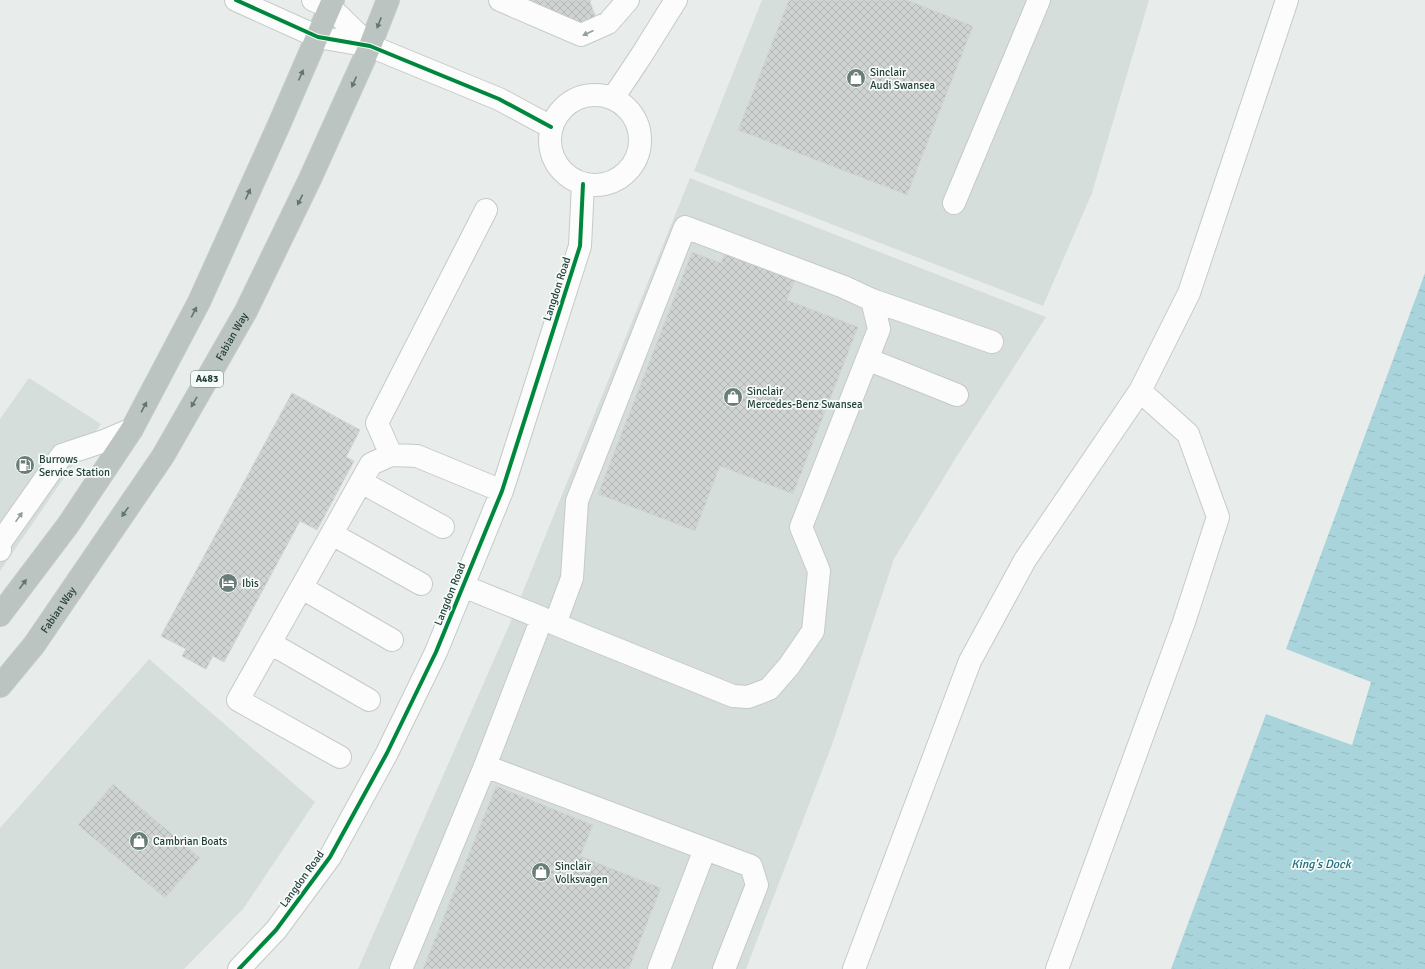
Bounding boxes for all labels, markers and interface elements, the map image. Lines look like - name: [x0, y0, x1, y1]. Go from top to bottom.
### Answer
- one-way arrow: [376, 18, 382, 30]
- one-way arrow: [581, 30, 593, 36]
- place label: Sinclair Audi Swansea: [870, 66, 935, 92]
- shop icon: Sinclair Audi Swansea: [845, 67, 867, 89]
- one-way arrow: [298, 70, 304, 81]
- one-way arrow: [351, 76, 357, 87]
- one-way arrow: [245, 189, 251, 200]
- one-way arrow: [297, 194, 303, 205]
- street label: Langdon Road: [541, 255, 574, 323]
- one-way arrow: [191, 307, 197, 318]
- street label: Fabian Way: [213, 309, 251, 363]
- road number: A483: [191, 371, 223, 387]
- place label: Sinclair Mercedes-Benz Swansea: [747, 385, 863, 411]
- shop icon: Sinclair Mercedes-Benz Swansea: [722, 386, 744, 408]
- one-way arrow: [191, 396, 198, 408]
- one-way arrow: [141, 401, 147, 413]
- place label: Burrows Service Station: [39, 453, 110, 479]
- fuel station icon: Burrows Service Station: [14, 454, 36, 476]
- one-way arrow: [121, 506, 129, 517]
- one-way arrow: [15, 511, 23, 522]
- street label: Langdon Road: [432, 561, 469, 627]
- hotel icon: Ibis: [217, 572, 239, 594]
- place label: Ibis: [242, 577, 259, 590]
- one-way arrow: [19, 578, 28, 589]
- street label: Fabian Way: [38, 583, 79, 635]
- shop icon: Cambrian Boats: [128, 830, 150, 852]
- place label: Cambrian Boats: [153, 835, 228, 848]
- street label: Langdon Road: [277, 848, 327, 910]
- water label: King's Dock: [1291, 857, 1352, 872]
- place label: Sinclair Volksvagen: [555, 860, 608, 886]
- shop icon: Sinclair Volksvagen: [530, 861, 552, 883]

